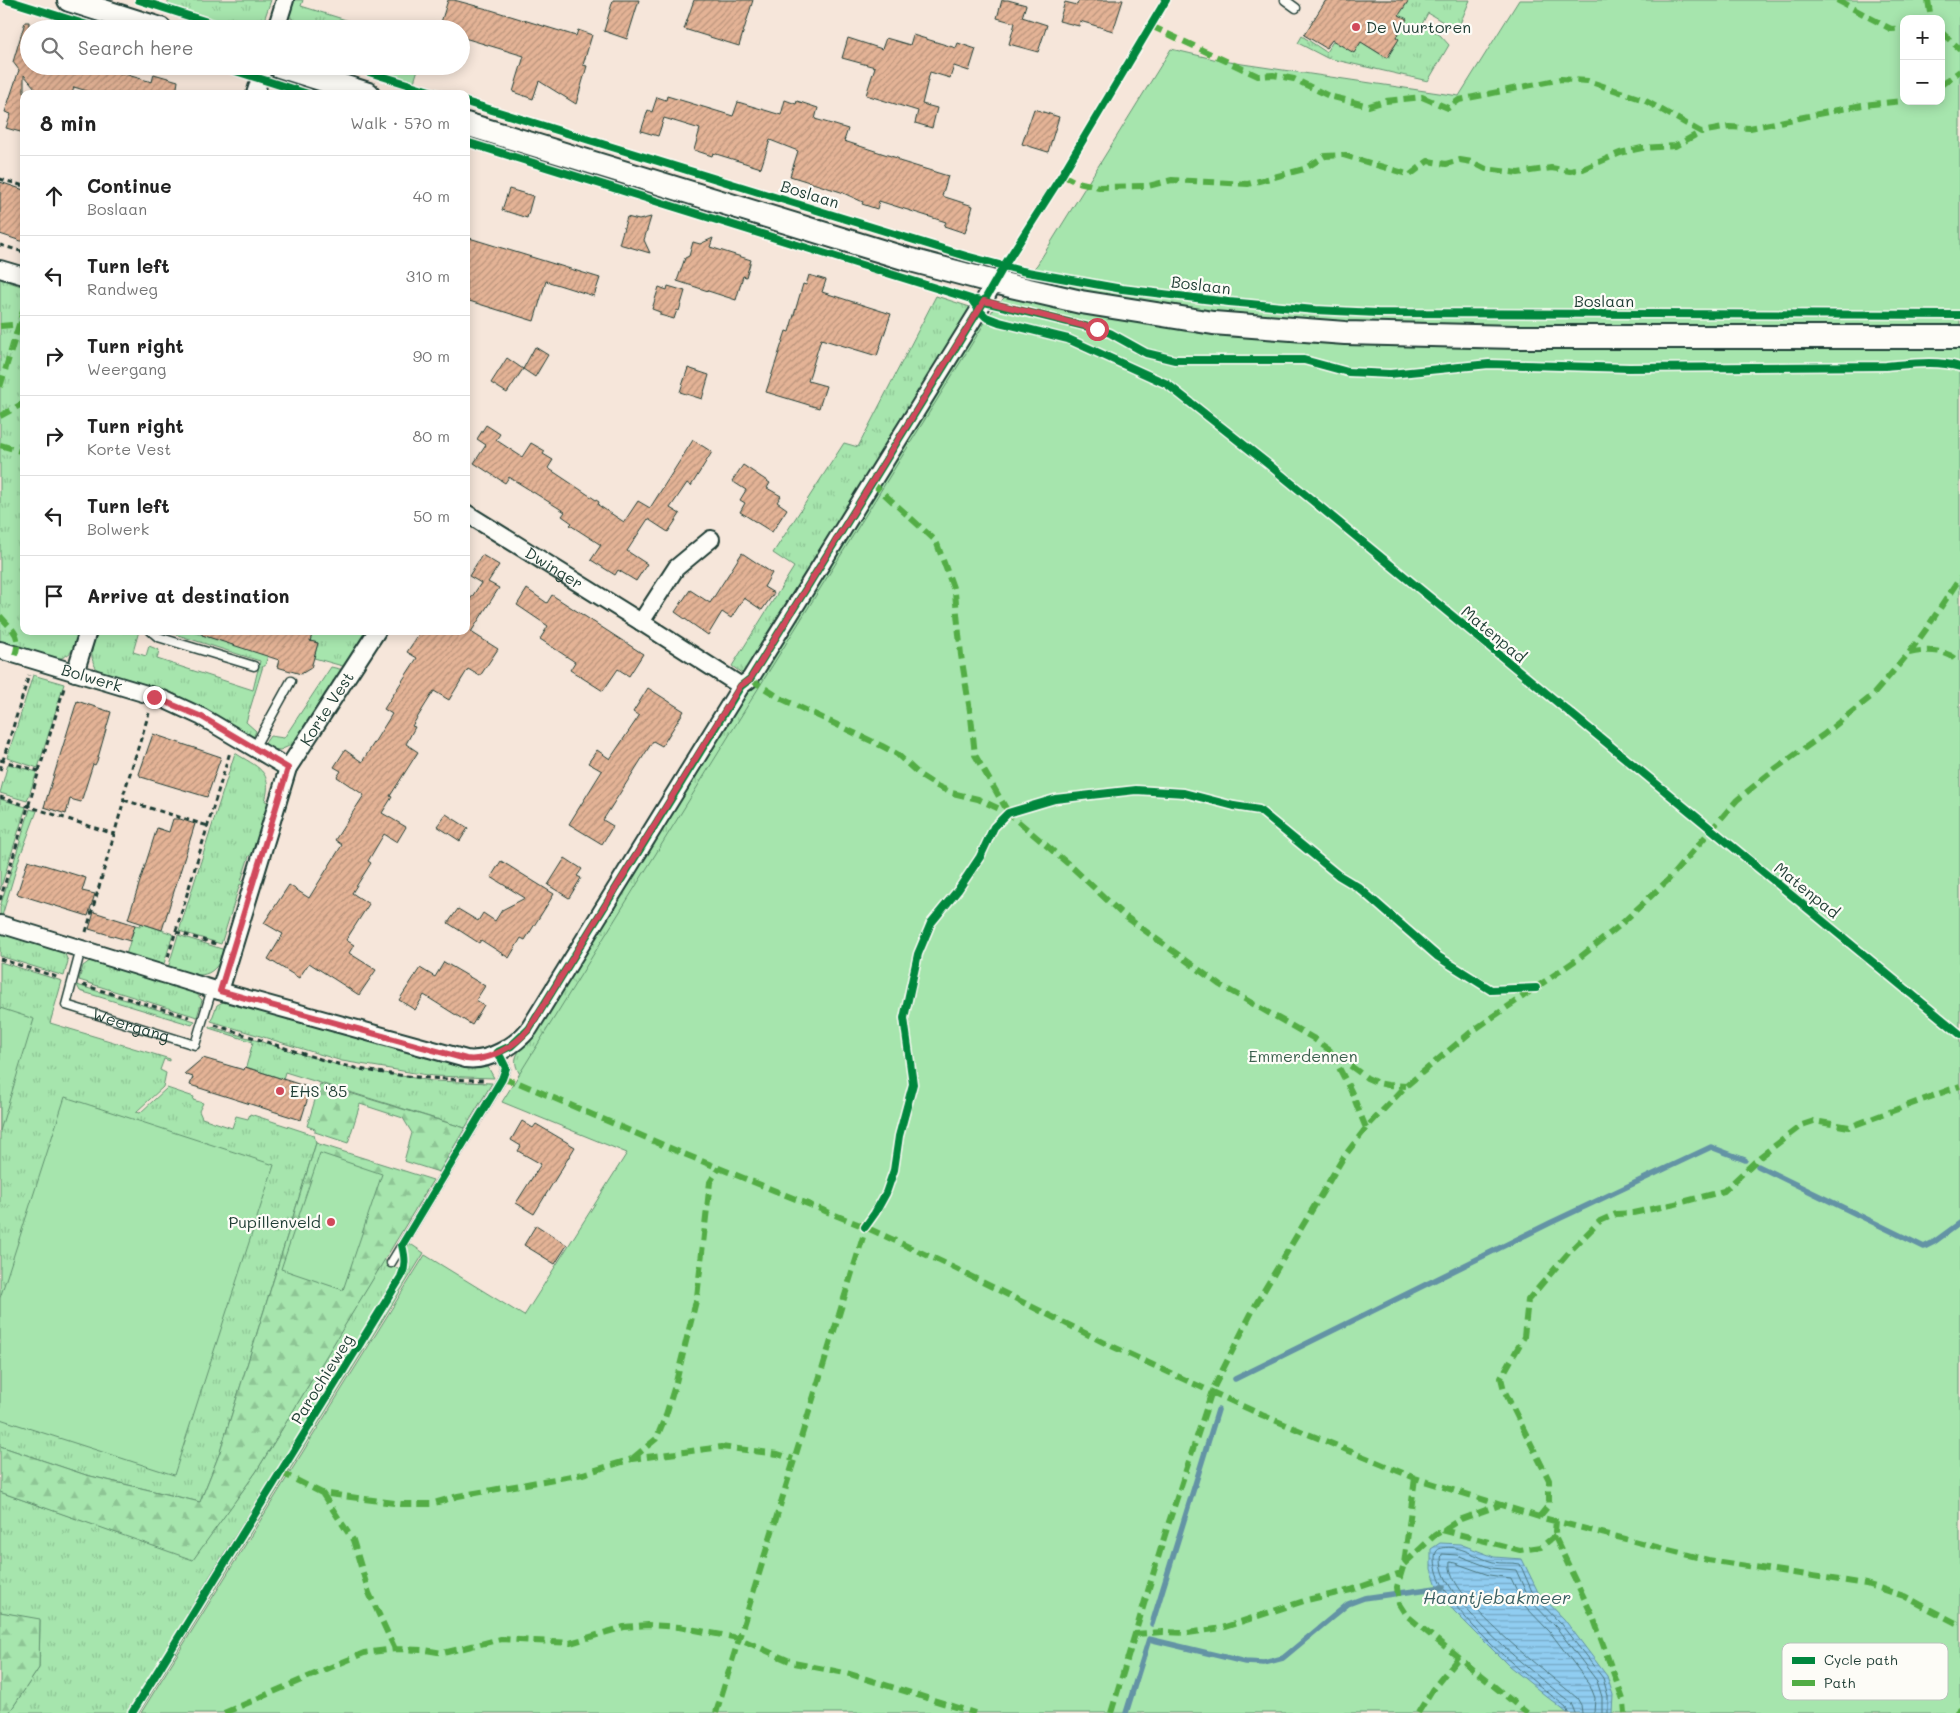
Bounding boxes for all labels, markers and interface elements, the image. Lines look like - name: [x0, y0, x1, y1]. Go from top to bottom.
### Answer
- map controls: [1900, 15, 1945, 105]
- button: +: [1900, 15, 1945, 60]
- place label: De Vuurtoren: [1366, 16, 1471, 37]
- search box: [20, 20, 470, 75]
- marker: De Vuurtoren: [1350, 21, 1362, 33]
- icon: search: [38, 34, 66, 62]
- text: Search here: [78, 35, 194, 60]
- button: −: [1900, 60, 1945, 105]
- text: 8 min: [40, 109, 96, 136]
- text: Walk · 570 m: [350, 112, 450, 133]
- text: Continue: [87, 173, 172, 198]
- street label: Boslaan: [778, 175, 842, 212]
- icon: ahead: [40, 182, 68, 210]
- text: 40 m: [413, 185, 450, 206]
- text: Boslaan: [87, 198, 147, 219]
- text: Turn left: [87, 253, 170, 278]
- icon: left: [40, 262, 68, 290]
- text: 310 m: [406, 265, 450, 286]
- street label: Boslaan: [1170, 270, 1232, 299]
- text: Randweg: [87, 278, 158, 299]
- street label: Boslaan: [1574, 290, 1634, 311]
- route start: [1086, 318, 1109, 341]
- text: Turn right: [87, 333, 184, 358]
- icon: right: [40, 342, 68, 370]
- text: 90 m: [413, 345, 450, 366]
- text: Weergang: [87, 358, 166, 379]
- text: Turn right: [87, 413, 184, 438]
- icon: right: [40, 422, 68, 450]
- text: 80 m: [413, 425, 450, 446]
- text: Korte Vest: [87, 438, 171, 459]
- text: Turn left: [87, 493, 170, 518]
- icon: left: [40, 502, 68, 530]
- text: 50 m: [413, 505, 450, 526]
- text: Bolwerk: [87, 518, 149, 539]
- street label: Dwinger: [522, 542, 587, 594]
- icon: arrive: [40, 582, 68, 610]
- text: Arrive at destination: [87, 583, 290, 608]
- street label: Matenpad: [1457, 600, 1531, 667]
- street label: Bolwerk: [59, 658, 125, 696]
- street label: Korte Vest: [294, 667, 358, 749]
- route end: [143, 686, 166, 709]
- street label: Matenpad: [1770, 857, 1844, 922]
- street label: Weergang: [90, 1003, 172, 1046]
- park label: Emmerdennen: [1248, 1045, 1358, 1066]
- place label: EHS '85: [290, 1080, 347, 1101]
- marker: EHS '85: [274, 1085, 286, 1097]
- place label: Pupillenveld: [228, 1211, 321, 1232]
- marker: Pupillenveld: [325, 1216, 337, 1228]
- street label: Parochieweg: [286, 1330, 358, 1428]
- water label: Haantjebakmeer: [1423, 1585, 1571, 1609]
- legend: [1782, 1643, 1948, 1700]
- text: Cycle path: [1824, 1650, 1898, 1669]
- text: Path: [1824, 1673, 1855, 1692]

